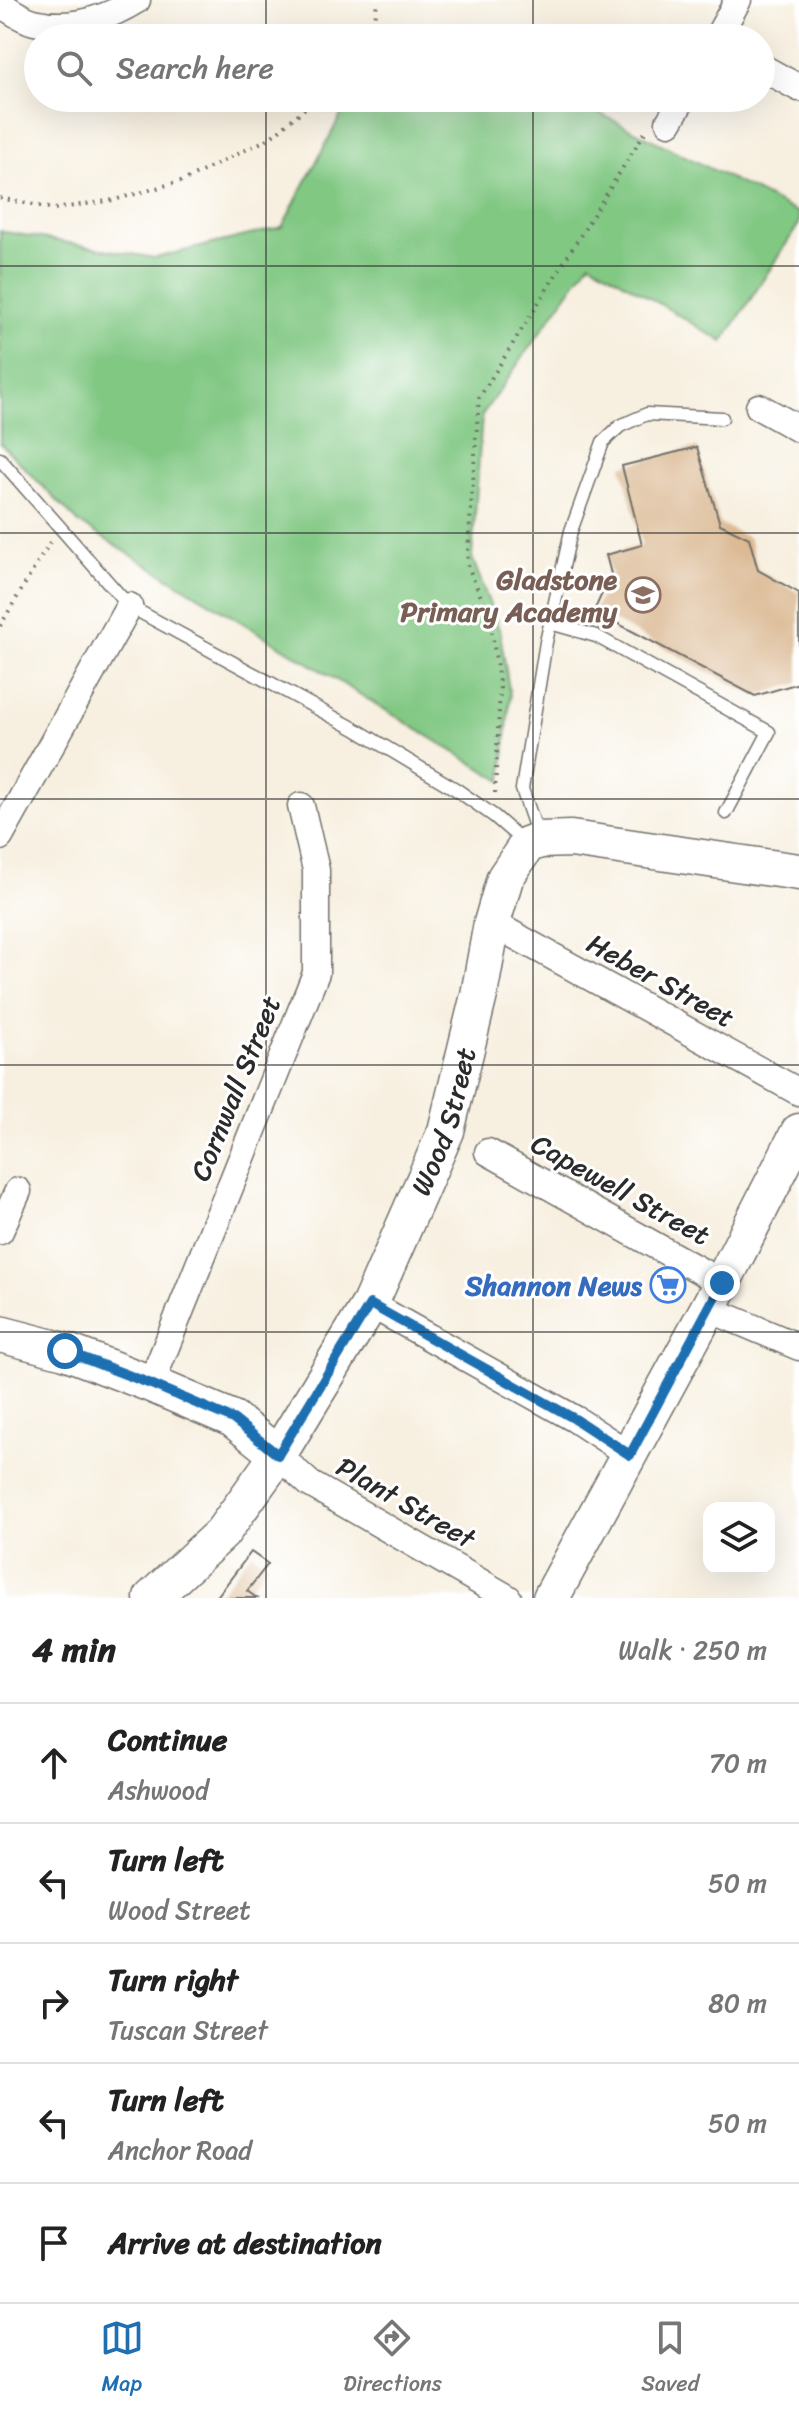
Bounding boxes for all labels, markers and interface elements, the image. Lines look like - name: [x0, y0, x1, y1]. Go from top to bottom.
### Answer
- search box: [24, 24, 775, 112]
- text: Search here: [116, 41, 274, 95]
- icon: search: [52, 46, 96, 90]
- place label: Gladstone Primary Academy: [400, 555, 618, 636]
- school or university icon: Gladstone Primary Academy: [624, 576, 662, 614]
- street label: Heber Street: [578, 919, 744, 1041]
- street label: Cornwall Street: [176, 988, 295, 1188]
- street label: Wood Street: [397, 1042, 490, 1203]
- street label: Capewell Street: [522, 1120, 720, 1259]
- place label: Shannon News: [464, 1261, 643, 1310]
- route end: [704, 1265, 740, 1301]
- supermarket icon: Shannon News: [649, 1266, 687, 1304]
- route start: [47, 1333, 83, 1369]
- street label: Plant Street: [327, 1443, 486, 1563]
- map controls: [703, 1502, 775, 1574]
- button: layers: [703, 1502, 775, 1574]
- text: 4 min: [32, 1620, 116, 1680]
- text: Walk · 250 m: [618, 1627, 767, 1673]
- text: Continue: [108, 1713, 227, 1767]
- text: 70 m: [709, 1740, 767, 1786]
- icon: ahead: [32, 1741, 76, 1785]
- text: Ashwood: [108, 1767, 209, 1813]
- text: Turn left: [108, 1833, 224, 1887]
- text: 50 m: [708, 1860, 767, 1906]
- icon: left: [32, 1861, 76, 1905]
- text: Wood Street: [108, 1887, 251, 1933]
- text: Turn right: [108, 1953, 238, 2007]
- text: 80 m: [708, 1980, 767, 2026]
- icon: right: [32, 1981, 76, 2025]
- text: Tuscan Street: [108, 2007, 268, 2053]
- text: Turn left: [108, 2073, 224, 2127]
- text: 50 m: [708, 2100, 767, 2146]
- icon: left: [32, 2101, 76, 2145]
- text: Anchor Road: [108, 2127, 252, 2173]
- text: Arrive at destination: [108, 2216, 382, 2270]
- icon: arrive: [32, 2221, 76, 2265]
- tab: Map: [100, 2316, 144, 2403]
- tab: Directions: [343, 2316, 442, 2403]
- tab: Saved: [641, 2316, 699, 2403]

